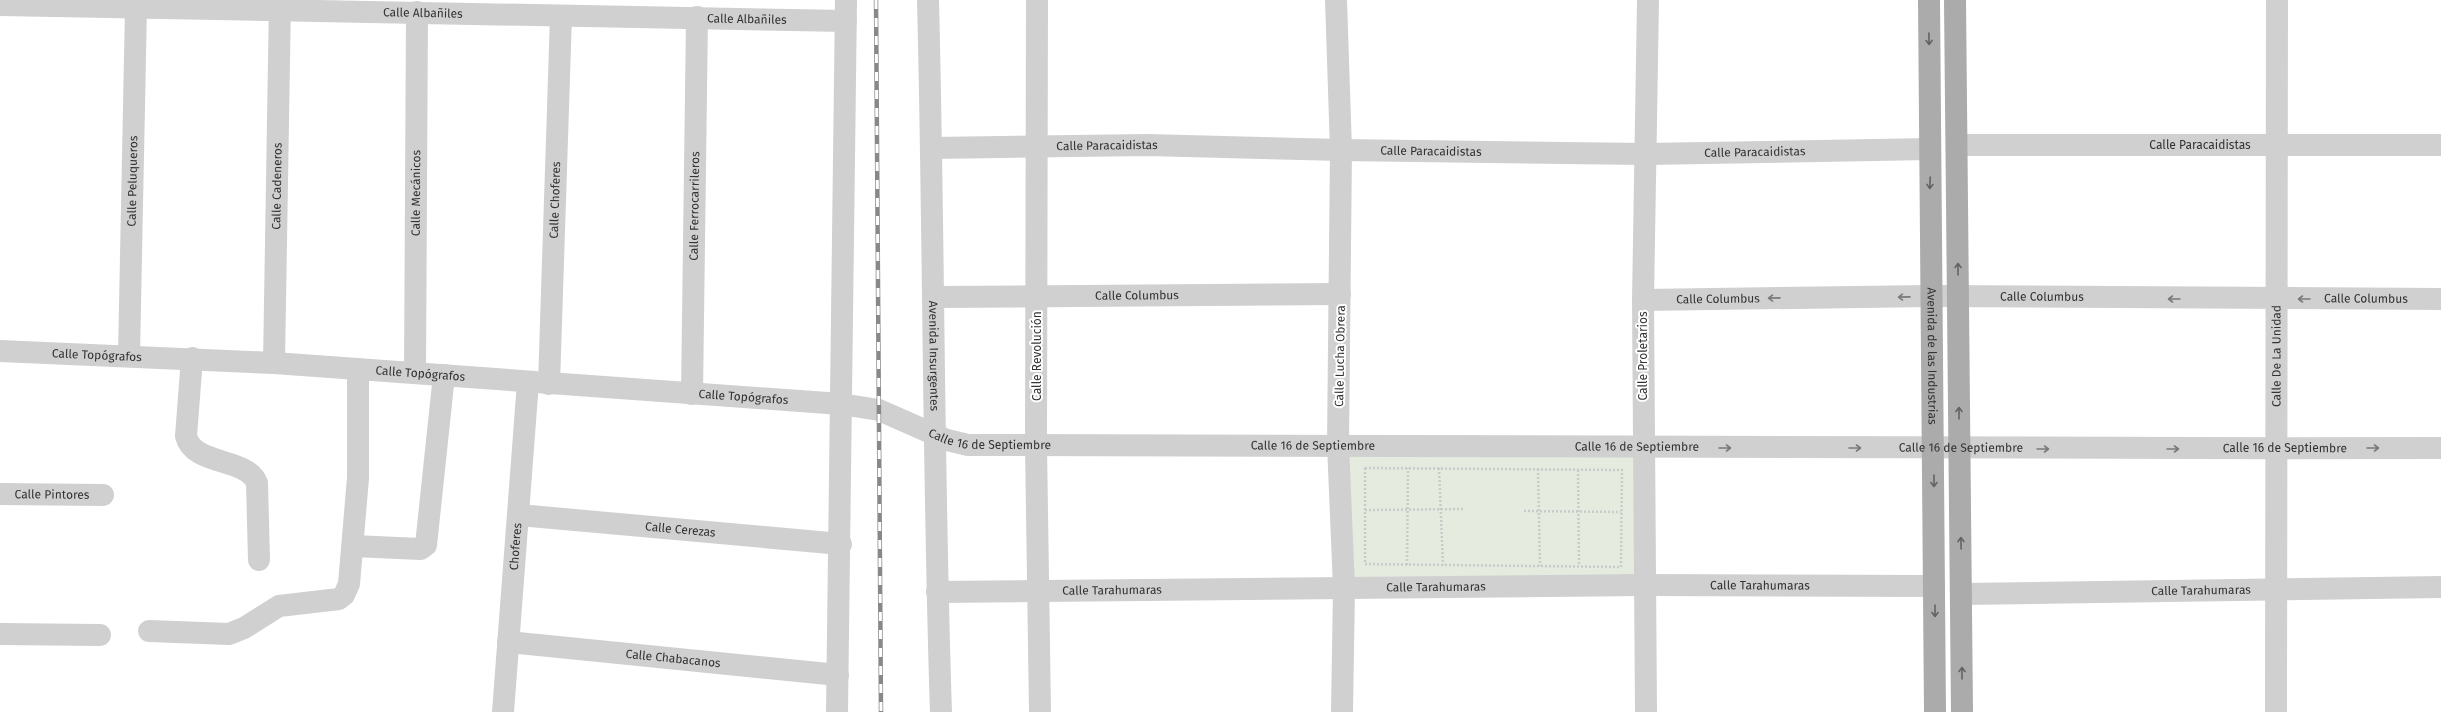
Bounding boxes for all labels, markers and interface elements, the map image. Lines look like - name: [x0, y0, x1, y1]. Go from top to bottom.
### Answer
- street label: Calle Albañiles: [383, 5, 463, 21]
- street label: Calle Albañiles: [707, 11, 787, 27]
- one-way arrow: [1925, 32, 1933, 45]
- street label: Calle Peluqueros: [125, 135, 140, 227]
- street label: Calle Paracaidistas: [1056, 138, 1158, 153]
- street label: Calle Paracaidistas: [2149, 138, 2251, 152]
- street label: Calle Cadeneros: [269, 142, 285, 230]
- street label: Calle Paracaidistas: [1380, 144, 1482, 159]
- street label: Calle Paracaidistas: [1704, 144, 1806, 160]
- street label: Calle Mecánicos: [409, 149, 423, 236]
- street label: Calle Ferrocarrileros: [687, 151, 702, 261]
- street label: Calle Choferes: [547, 161, 563, 239]
- one-way arrow: [1926, 176, 1933, 189]
- one-way arrow: [1954, 263, 1962, 276]
- street label: Avenida de las Industrias: [1924, 287, 1940, 425]
- street label: Calle Columbus: [1095, 288, 1179, 303]
- street label: Calle Columbus: [2000, 289, 2084, 304]
- street label: Calle Columbus: [1676, 291, 1760, 307]
- street label: Calle Columbus: [2324, 291, 2408, 306]
- one-way arrow: [1898, 293, 1911, 301]
- one-way arrow: [1768, 295, 1781, 302]
- one-way arrow: [2168, 295, 2181, 303]
- one-way arrow: [2298, 295, 2311, 303]
- street label: Avenida Insurgentes: [926, 301, 941, 412]
- street label: Calle Lucha Obrera: [1332, 305, 1348, 407]
- street label: Calle De La Unidad: [2269, 305, 2284, 407]
- street label: Calle Revolución: [1030, 311, 1044, 401]
- street label: Calle Proletarios: [1636, 311, 1650, 401]
- street label: Calle Topógrafos: [52, 346, 143, 364]
- street label: Calle Topógrafos: [375, 363, 466, 384]
- street label: Calle Topógrafos: [698, 387, 789, 407]
- one-way arrow: [1955, 407, 1963, 420]
- street label: Calle 16 de Septiembre: [926, 426, 1051, 452]
- street label: Calle 16 de Septiembre: [1251, 438, 1375, 453]
- street label: Calle 16 de Septiembre: [1575, 439, 1699, 454]
- street label: Calle 16 de Septiembre: [1899, 441, 2023, 455]
- street label: Calle 16 de Septiembre: [2223, 441, 2347, 455]
- one-way arrow: [1718, 444, 1731, 452]
- one-way arrow: [1848, 444, 1861, 452]
- one-way arrow: [2366, 444, 2379, 452]
- one-way arrow: [2036, 445, 2049, 453]
- one-way arrow: [2166, 445, 2179, 453]
- one-way arrow: [1930, 474, 1938, 487]
- street label: Calle Pintores: [15, 487, 90, 502]
- street label: Calle Cerezas: [645, 519, 717, 540]
- street label: Choferes: [507, 522, 524, 571]
- one-way arrow: [1957, 537, 1965, 550]
- street label: Calle Tarahumaras: [1710, 578, 1810, 593]
- street label: Calle Tarahumaras: [1386, 580, 1486, 595]
- street label: Calle Tarahumaras: [1062, 583, 1162, 598]
- street label: Calle Tarahumaras: [2151, 583, 2251, 598]
- one-way arrow: [1931, 604, 1939, 617]
- street label: Calle Chabacanos: [625, 647, 722, 670]
- one-way arrow: [1958, 667, 1966, 680]

